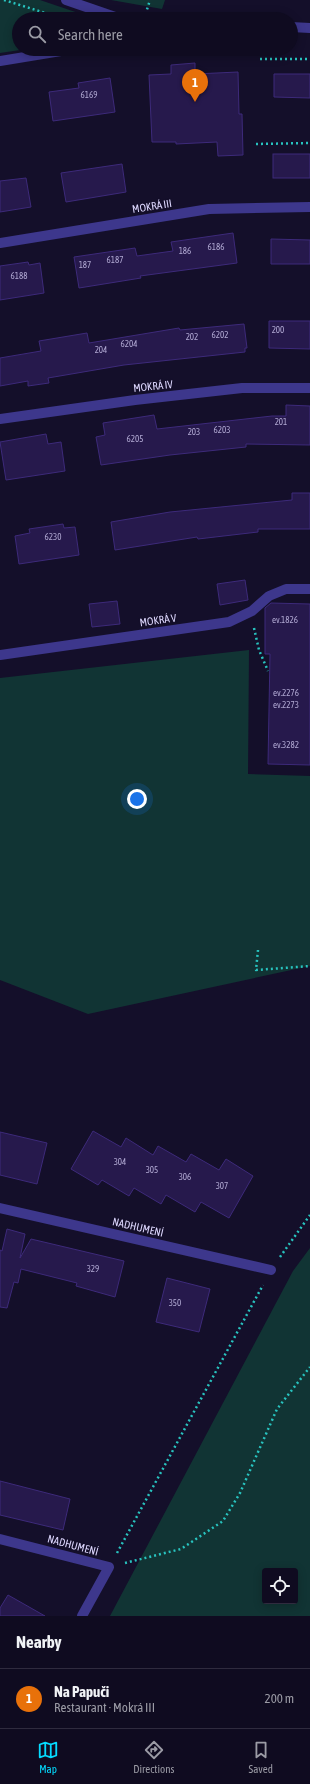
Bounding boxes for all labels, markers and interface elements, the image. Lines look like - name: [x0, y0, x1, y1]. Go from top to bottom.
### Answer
- search box: [12, 12, 298, 56]
- icon: search: [26, 23, 48, 45]
- text: Search here: [58, 26, 123, 43]
- pin: 1: [182, 69, 208, 102]
- house number: 6169: [81, 90, 97, 100]
- street label: MOKRÁ III: [131, 197, 173, 215]
- house number: 6186: [208, 242, 224, 252]
- house number: 186: [179, 246, 191, 256]
- house number: 6187: [107, 255, 123, 265]
- house number: 187: [79, 260, 91, 270]
- house number: 6188: [11, 271, 27, 281]
- house number: 200: [272, 325, 284, 335]
- house number: 6202: [212, 330, 228, 340]
- house number: 202: [186, 332, 198, 342]
- house number: 6204: [121, 339, 137, 349]
- house number: 204: [95, 345, 107, 355]
- street label: MOKRÁ IV: [133, 378, 174, 394]
- house number: 201: [275, 417, 287, 427]
- house number: 6203: [214, 425, 230, 435]
- house number: 203: [188, 427, 200, 437]
- house number: 6205: [127, 434, 143, 444]
- house number: 6230: [45, 532, 61, 542]
- street label: MOKRÁ V: [139, 611, 178, 629]
- house number: ev.1826: [272, 615, 298, 625]
- house number: ev.2276: [273, 688, 299, 698]
- house number: ev.2273: [273, 700, 299, 710]
- house number: ev.3282: [273, 740, 299, 750]
- your location: [127, 789, 147, 809]
- house number: 304: [114, 1157, 126, 1167]
- house number: 305: [146, 1165, 158, 1175]
- house number: 306: [179, 1172, 191, 1182]
- house number: 307: [216, 1181, 228, 1191]
- street label: NADHUMENÍ: [111, 1215, 165, 1239]
- house number: 329: [87, 1264, 99, 1274]
- house number: 350: [169, 1298, 181, 1308]
- street label: NADHUMENÍ: [46, 1532, 100, 1558]
- map controls: [262, 1568, 298, 1604]
- button: locate: [262, 1568, 298, 1604]
- text: Nearby: [16, 1632, 62, 1652]
- text: Na Papuči: [54, 1683, 109, 1700]
- text: 1: [26, 1691, 32, 1706]
- text: 200 m: [265, 1691, 294, 1706]
- text: Restaurant · Mokrá III: [54, 1700, 155, 1715]
- tab: Map: [37, 1739, 59, 1775]
- tab: Directions: [133, 1739, 174, 1775]
- tab: Saved: [249, 1739, 273, 1775]

